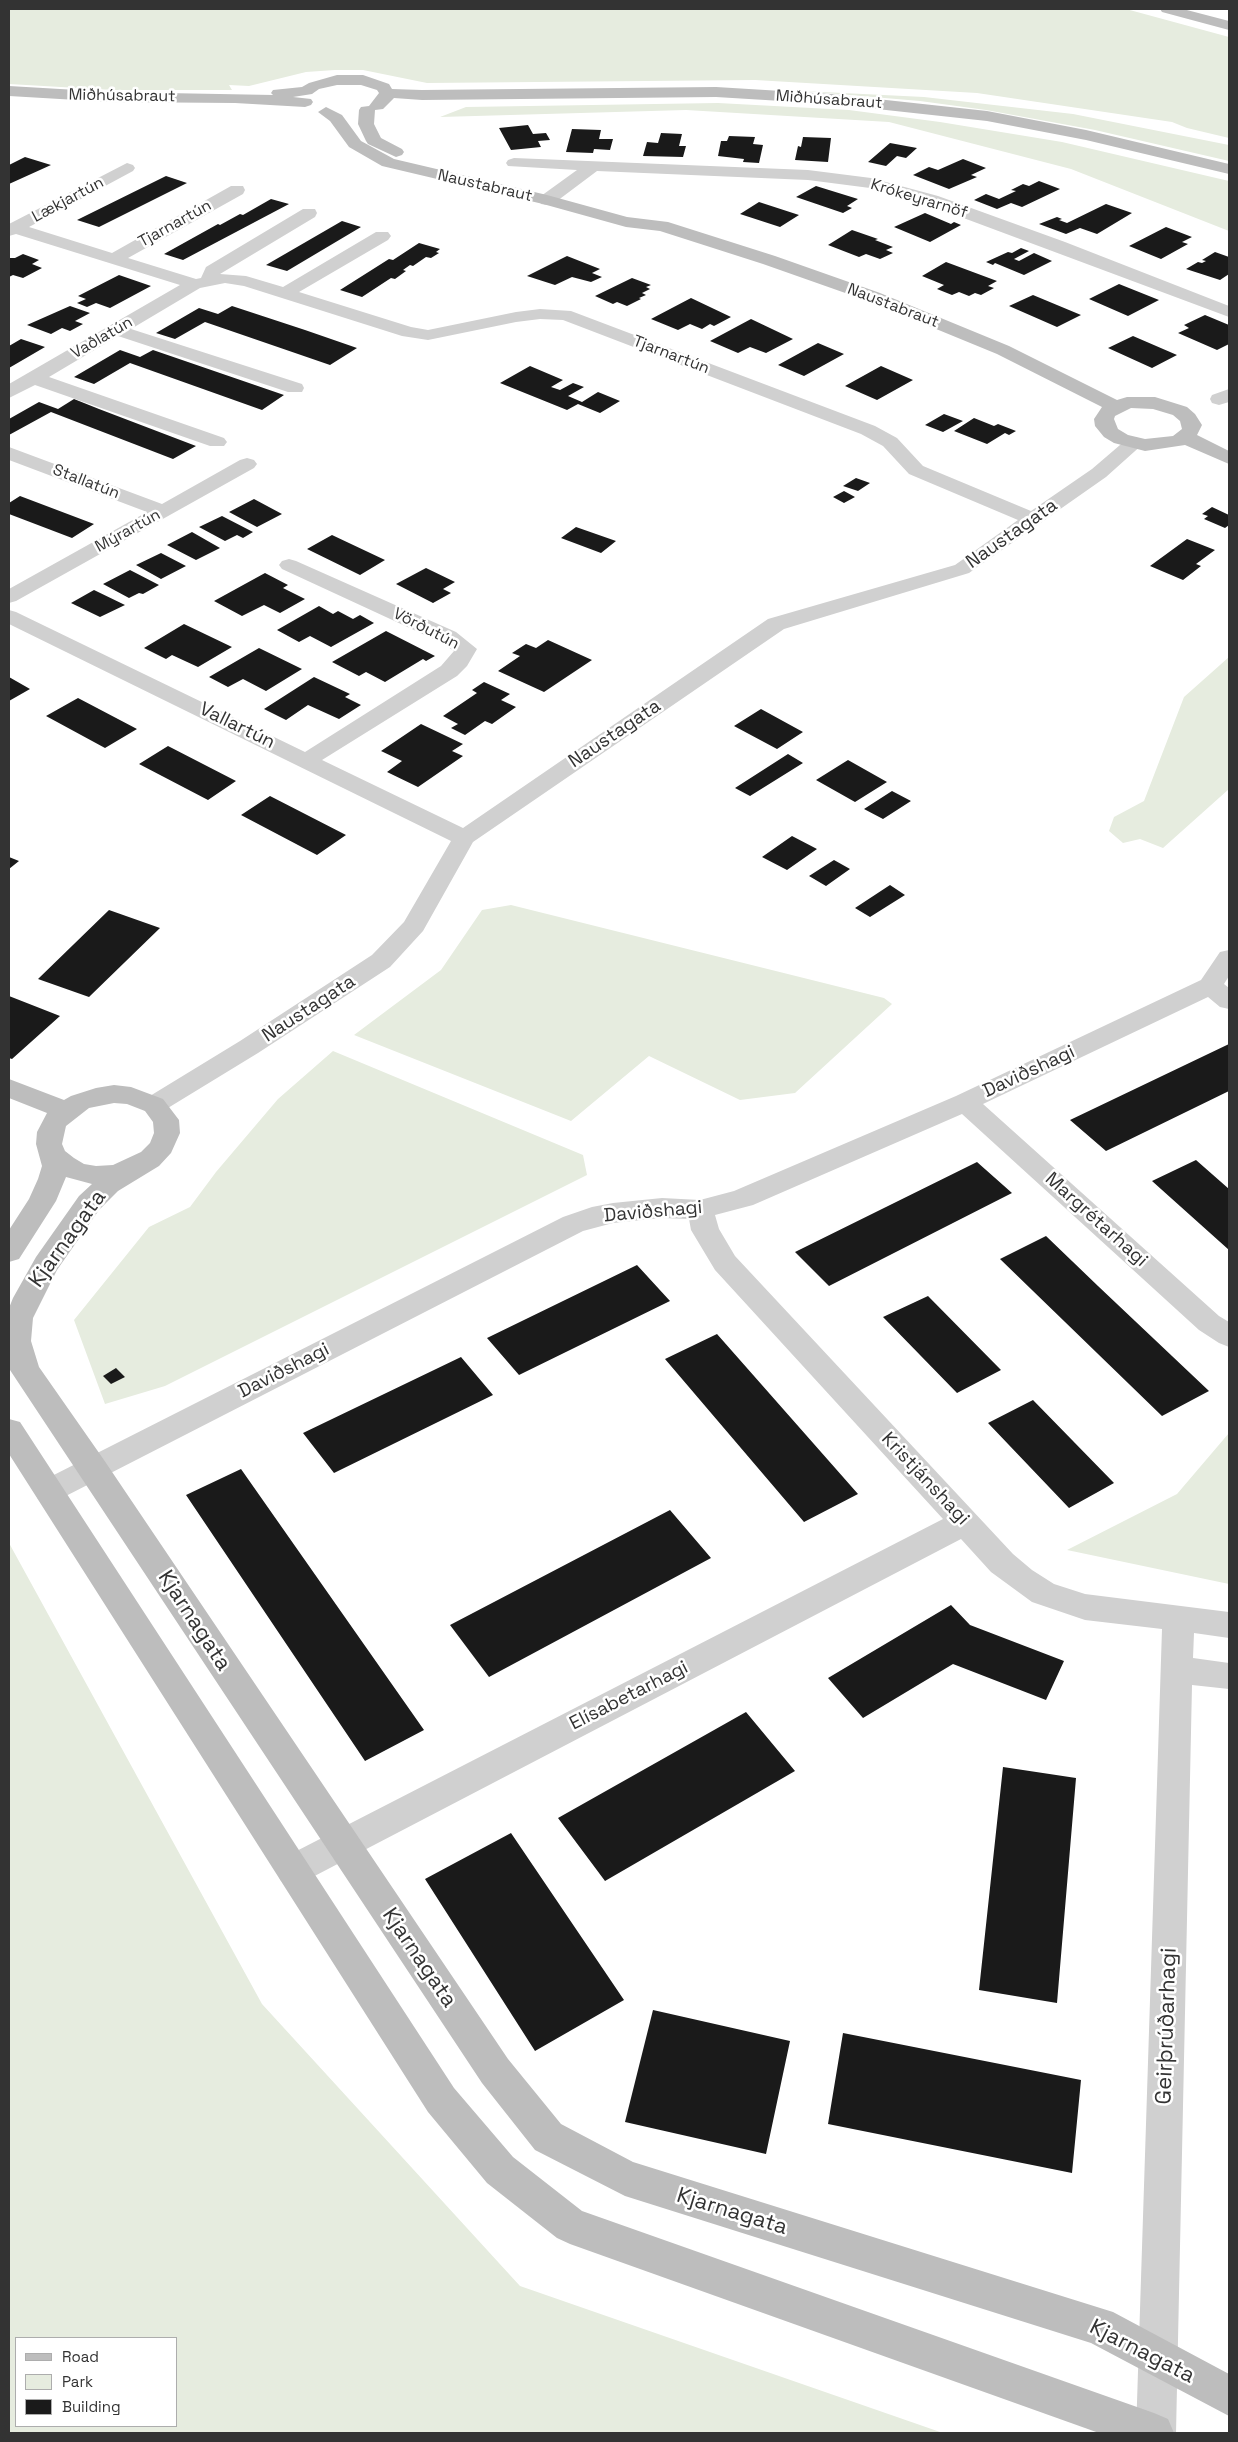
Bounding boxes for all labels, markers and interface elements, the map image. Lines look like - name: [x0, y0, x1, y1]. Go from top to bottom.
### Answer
- street label: Miðhúsabraut: [68, 85, 176, 107]
- street label: Miðhúsabraut: [775, 87, 883, 113]
- street label: Naustabraut: [436, 166, 534, 206]
- street label: Lækjartún: [29, 173, 107, 227]
- street label: Krókeyrarnöf: [868, 175, 970, 223]
- street label: Tjarnartún: [135, 196, 215, 252]
- street label: Naustabraut: [845, 280, 941, 332]
- street label: Vaðlatún: [68, 313, 136, 363]
- street label: Tjarnartún: [630, 332, 712, 378]
- street label: Stallatún: [50, 461, 122, 503]
- street label: Naustagata: [962, 494, 1062, 574]
- street label: Mýrartún: [92, 505, 164, 557]
- street label: Vörðutún: [390, 604, 462, 654]
- street label: Naustagata: [565, 695, 665, 773]
- street label: Vallartún: [195, 698, 279, 754]
- street label: Naustagata: [258, 971, 360, 1047]
- street label: Daviðshagi: [979, 1041, 1079, 1103]
- street label: Margrétarhagi: [1040, 1168, 1152, 1272]
- street label: Kjarnagata: [24, 1185, 112, 1293]
- street label: Daviðshagi: [603, 1196, 703, 1228]
- street label: Daviðshagi: [235, 1338, 333, 1404]
- street label: Kristjánshagi: [876, 1428, 974, 1530]
- street label: Kjarnagata: [152, 1566, 236, 1676]
- street label: Elísabetarhagi: [566, 1656, 692, 1736]
- street label: Kjarnagata: [376, 1903, 462, 2013]
- street label: Geirþrúðarhagi: [1151, 1947, 1183, 2105]
- street label: Kjarnagata: [673, 2183, 791, 2241]
- street label: Kjarnagata: [1085, 2314, 1199, 2390]
- legend: [15, 2337, 178, 2427]
- text: Road: [62, 2347, 99, 2366]
- text: Park: [62, 2372, 93, 2391]
- text: Building: [62, 2397, 121, 2416]

